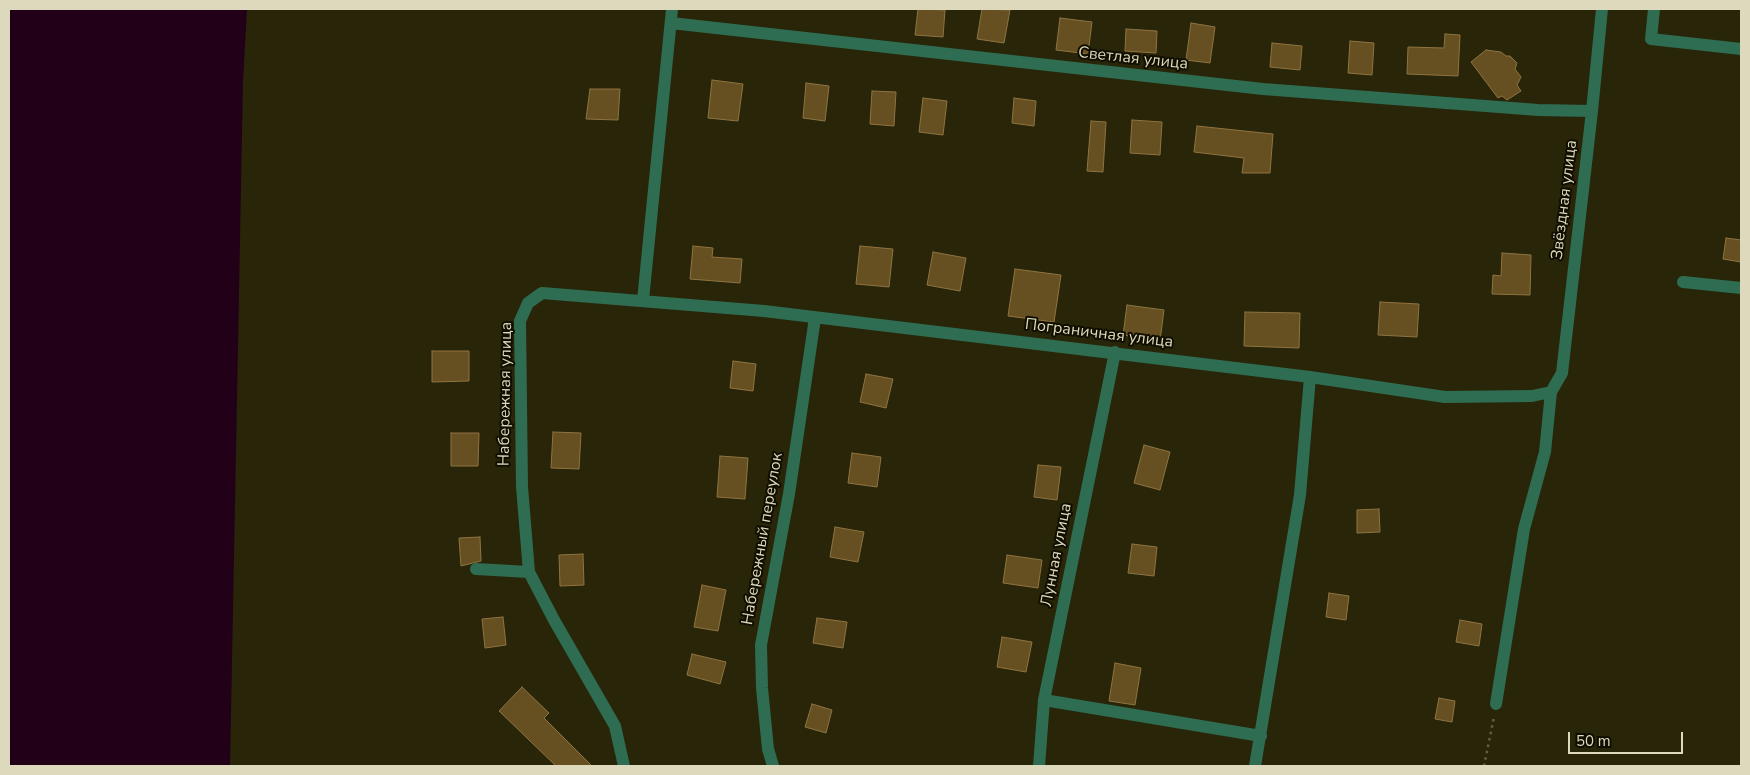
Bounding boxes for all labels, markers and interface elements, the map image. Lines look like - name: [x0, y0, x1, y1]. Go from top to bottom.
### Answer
- street label: Светлая улица: [1077, 44, 1189, 74]
- street label: Звёздная улица: [1548, 139, 1582, 261]
- street label: Пограничная улица: [1024, 315, 1174, 353]
- street label: Набережная улица: [495, 322, 517, 466]
- street label: Набережный переулок: [738, 451, 788, 627]
- street label: Лунная улица: [1038, 502, 1076, 608]
- scale bar: [1570, 722, 1685, 754]
- text: 50 m: [1576, 731, 1611, 751]

